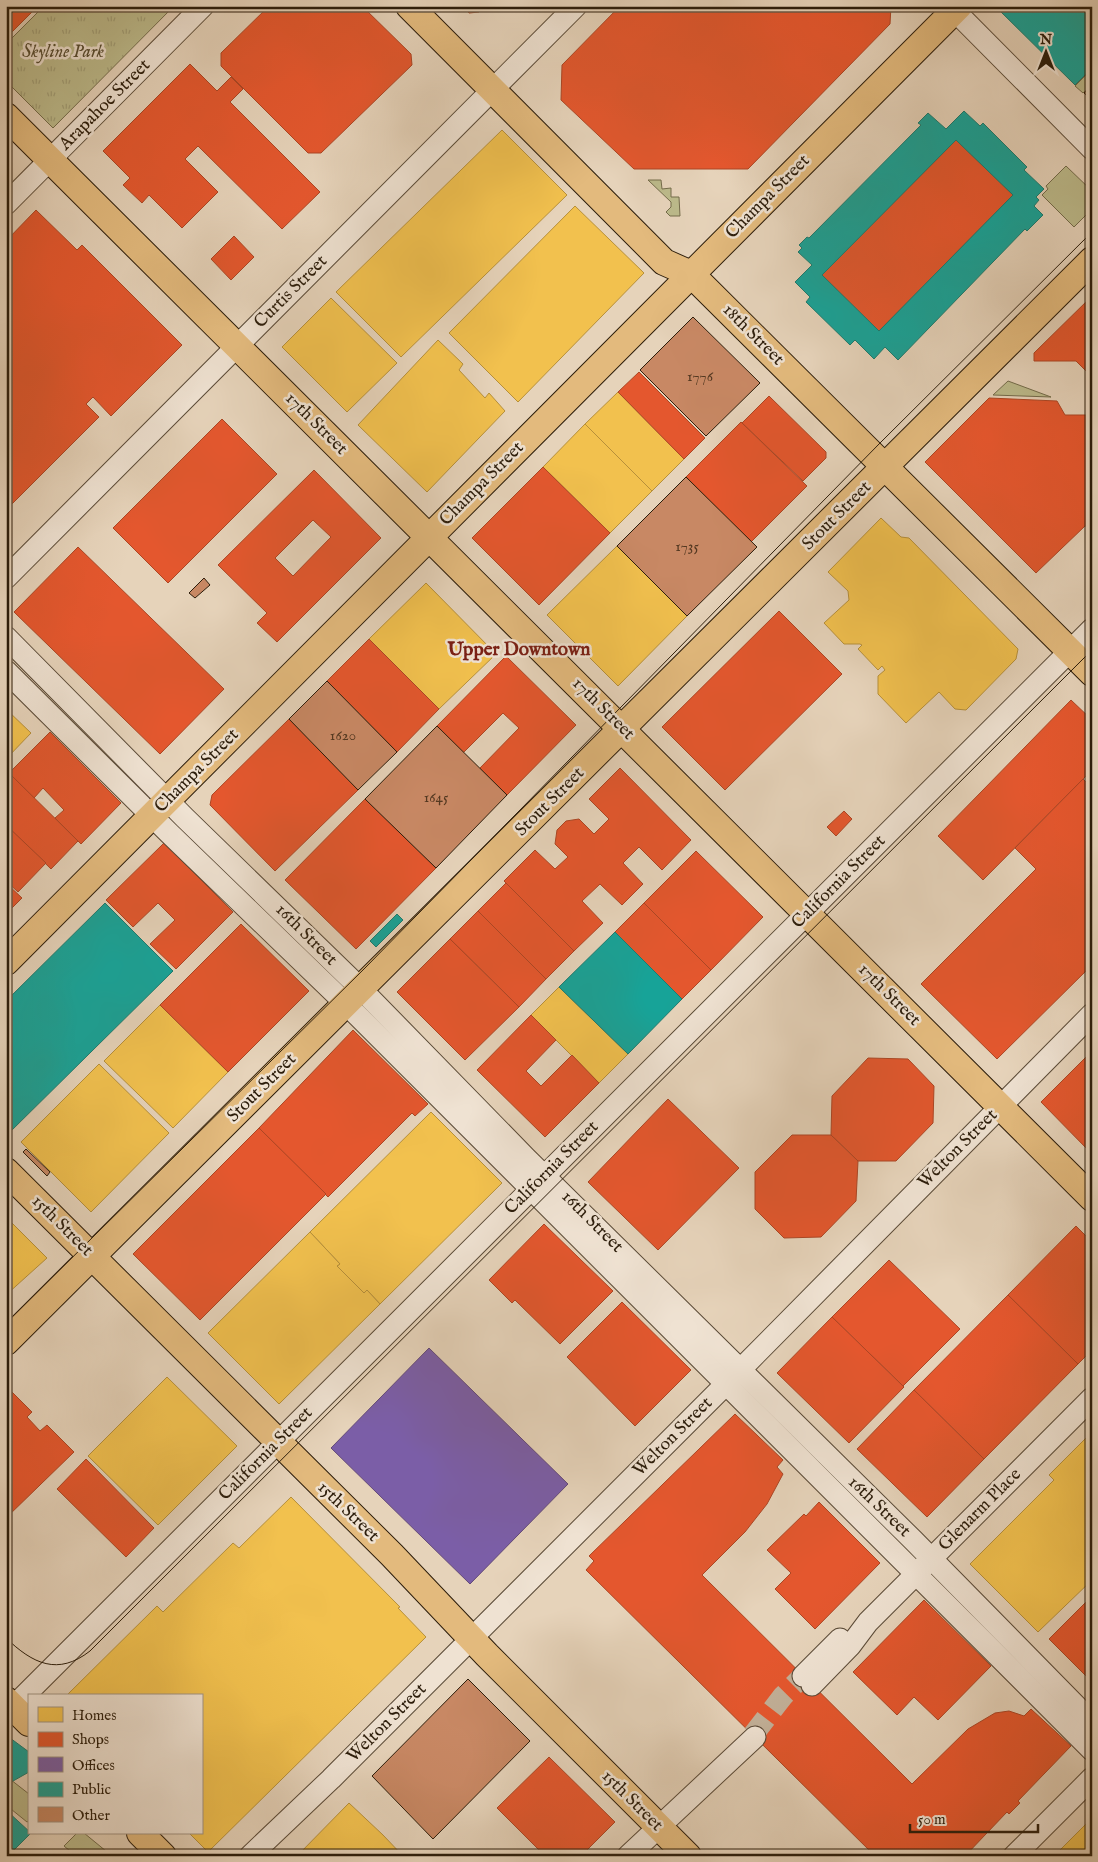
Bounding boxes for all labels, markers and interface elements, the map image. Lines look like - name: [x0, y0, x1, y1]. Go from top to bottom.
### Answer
- north arrow: [1020, 28, 1070, 78]
- text: N: [1039, 31, 1052, 49]
- park label: Skyline Park: [22, 41, 104, 64]
- street label: Arapahoe Street: [54, 54, 156, 156]
- street label: Champa Street: [721, 150, 815, 244]
- street label: Curtis Street: [249, 250, 333, 334]
- street label: 18th Street: [717, 299, 789, 371]
- house number: 1776: [687, 367, 714, 386]
- street label: 17th Street: [280, 388, 352, 460]
- street label: Champa Street: [435, 437, 529, 531]
- street label: Stout Street: [797, 476, 877, 556]
- house number: 1735: [675, 537, 699, 556]
- district label: Upper Downtown: [446, 638, 591, 662]
- street label: 17th Street: [567, 673, 639, 745]
- street label: Champa Street: [150, 724, 244, 818]
- house number: 1620: [330, 726, 356, 745]
- street label: Stout Street: [510, 762, 590, 842]
- house number: 1645: [424, 788, 449, 807]
- street label: California Street: [787, 830, 891, 934]
- street label: 16th Street: [270, 899, 342, 971]
- street label: 17th Street: [853, 959, 925, 1031]
- street label: Stout Street: [222, 1048, 302, 1128]
- street label: Welton Street: [913, 1104, 1003, 1194]
- street label: California Street: [500, 1116, 604, 1220]
- street label: 16th Street: [556, 1186, 628, 1258]
- street label: 15th Street: [26, 1190, 98, 1262]
- street label: Welton Street: [628, 1392, 718, 1482]
- street label: California Street: [214, 1402, 318, 1506]
- street label: Glenarm Place: [934, 1464, 1026, 1556]
- street label: 16th Street: [843, 1471, 915, 1543]
- street label: 15th Street: [312, 1477, 384, 1547]
- street label: Welton Street: [342, 1678, 432, 1768]
- legend: [28, 1694, 202, 1834]
- text: Homes: [72, 1706, 116, 1725]
- text: Shops: [72, 1730, 109, 1749]
- text: Offices: [72, 1756, 115, 1775]
- street label: 15th Street: [596, 1765, 668, 1837]
- text: Public: [72, 1780, 111, 1799]
- scale bar: [910, 1802, 1038, 1834]
- text: Other: [72, 1806, 110, 1825]
- text: 50 m: [918, 1810, 946, 1829]

